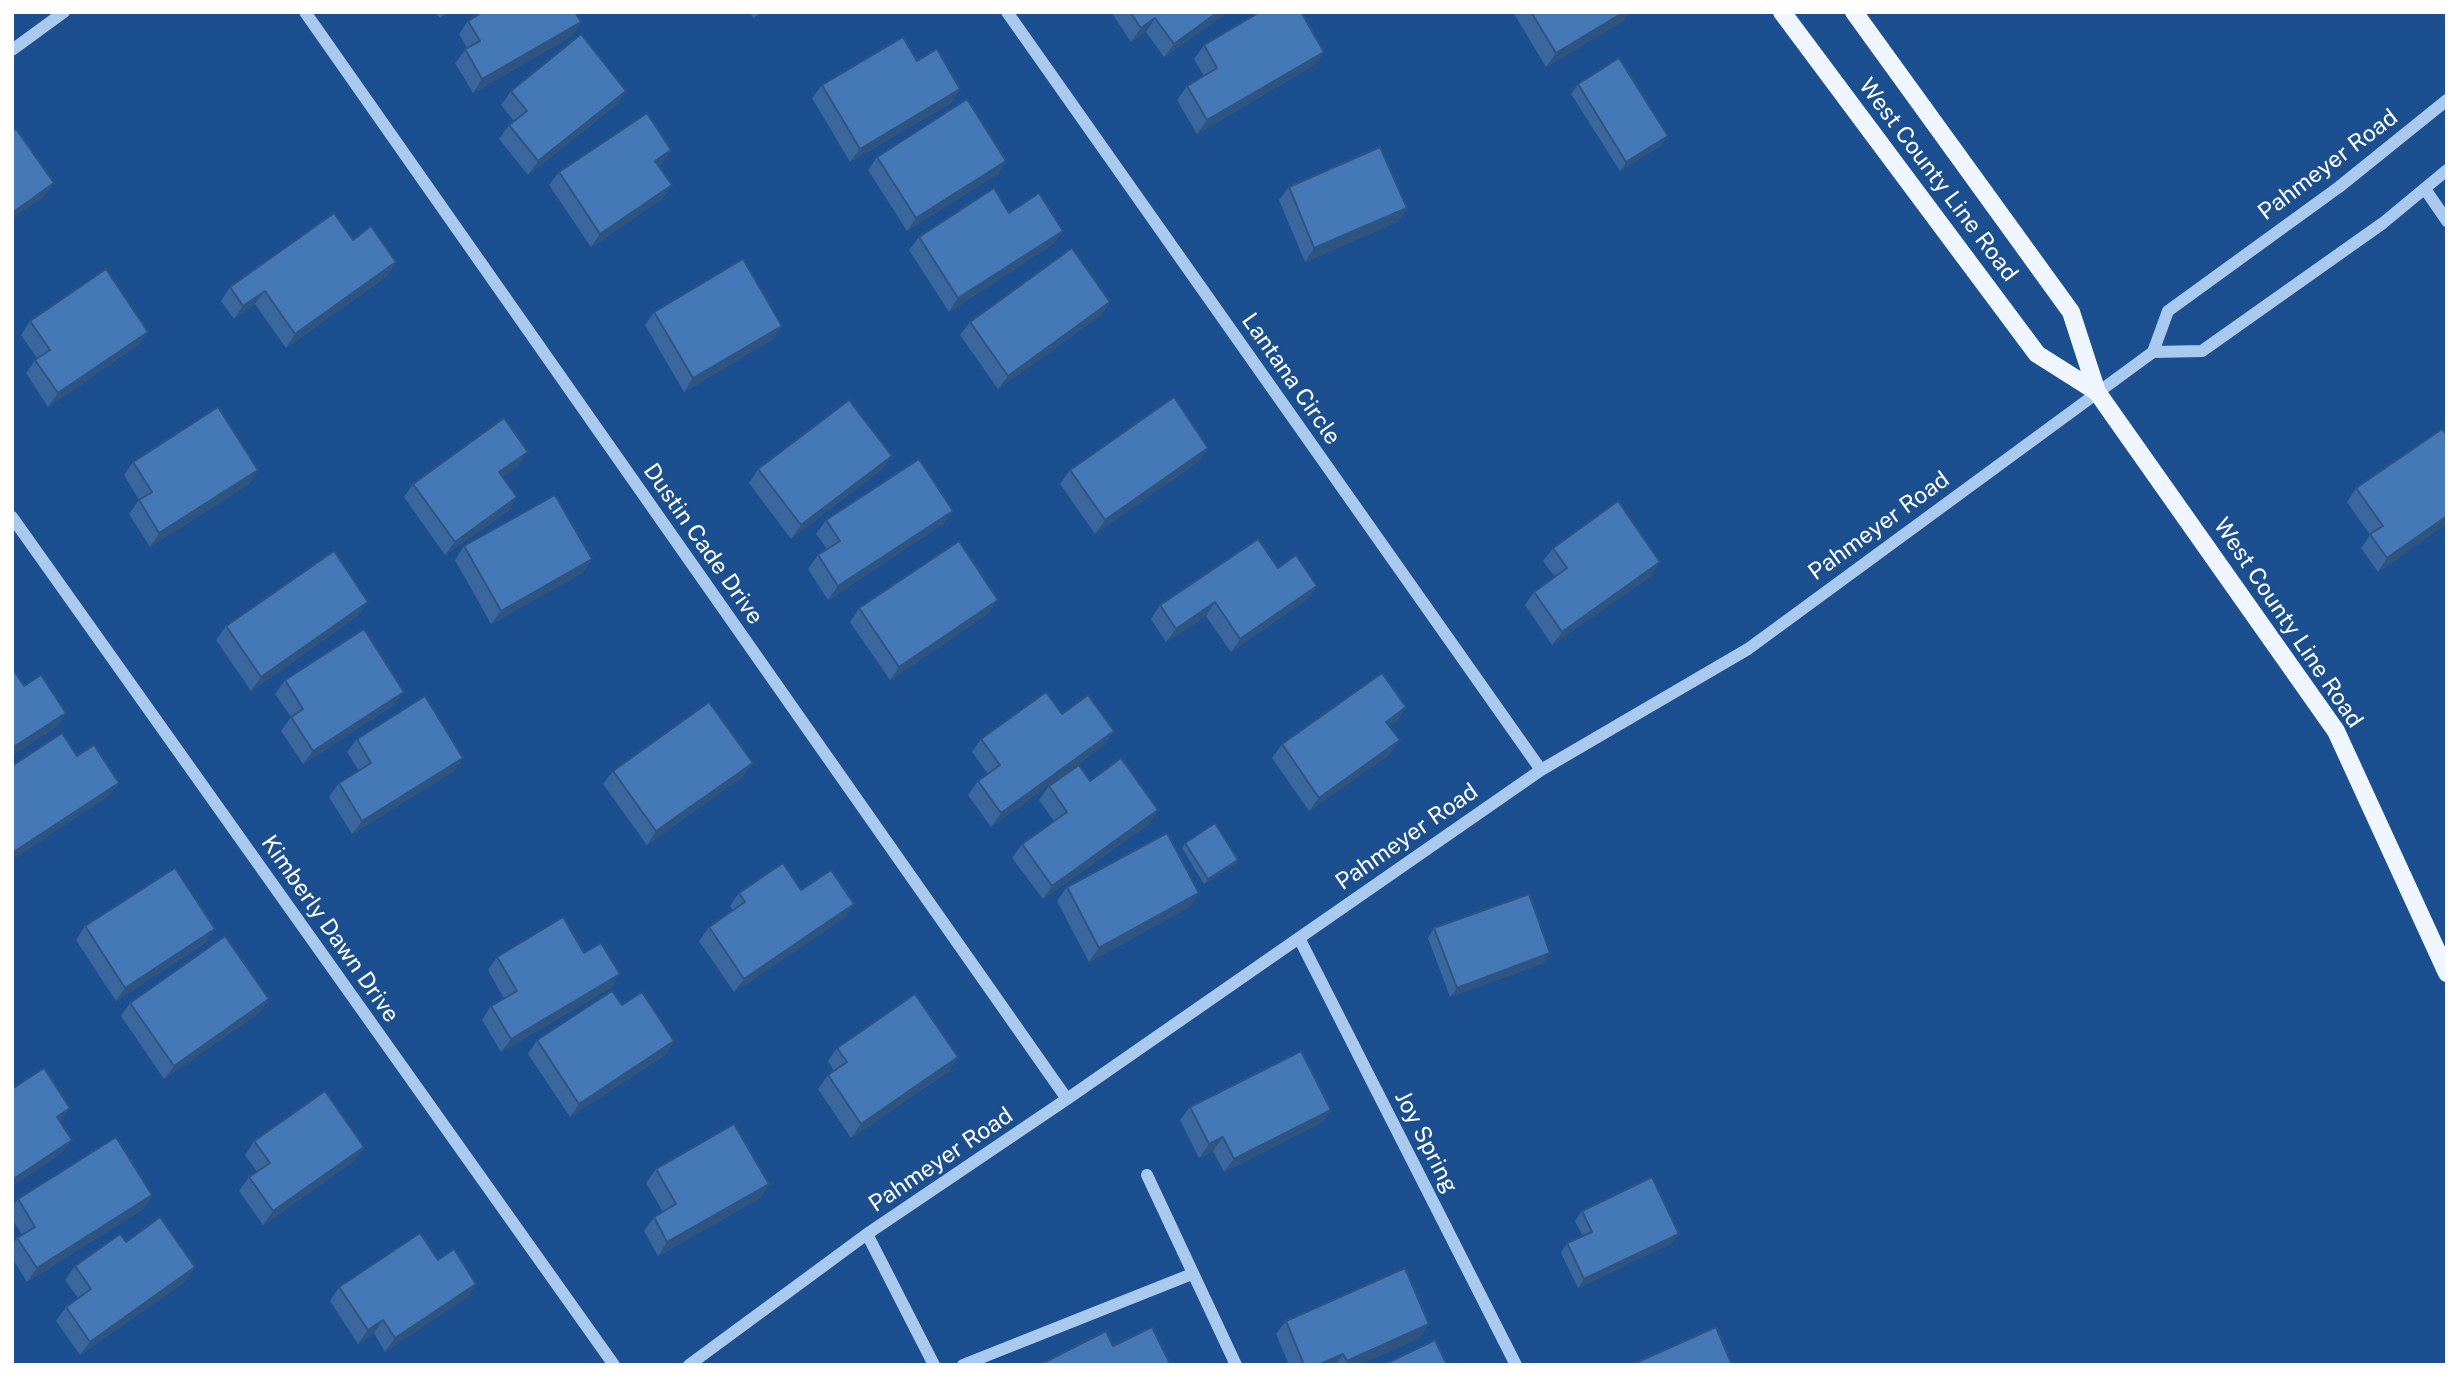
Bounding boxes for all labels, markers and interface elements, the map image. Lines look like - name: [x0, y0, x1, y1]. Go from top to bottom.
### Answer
- street label: West County Line Road: [1853, 73, 2023, 287]
- street label: Pahmeyer Road: [2253, 104, 2403, 226]
- street label: Lantana Circle: [1236, 308, 1346, 450]
- street label: Dustin Cade Drive: [637, 458, 769, 630]
- street label: Pahmeyer Road: [1803, 466, 1955, 586]
- street label: West County Line Road: [2207, 513, 2369, 733]
- street label: Pahmeyer Road: [1331, 778, 1483, 896]
- street label: Kimberly Dawn Drive: [255, 830, 405, 1028]
- street label: Joy Spring: [1388, 1086, 1464, 1198]
- street label: Pahmeyer Road: [864, 1102, 1018, 1218]

